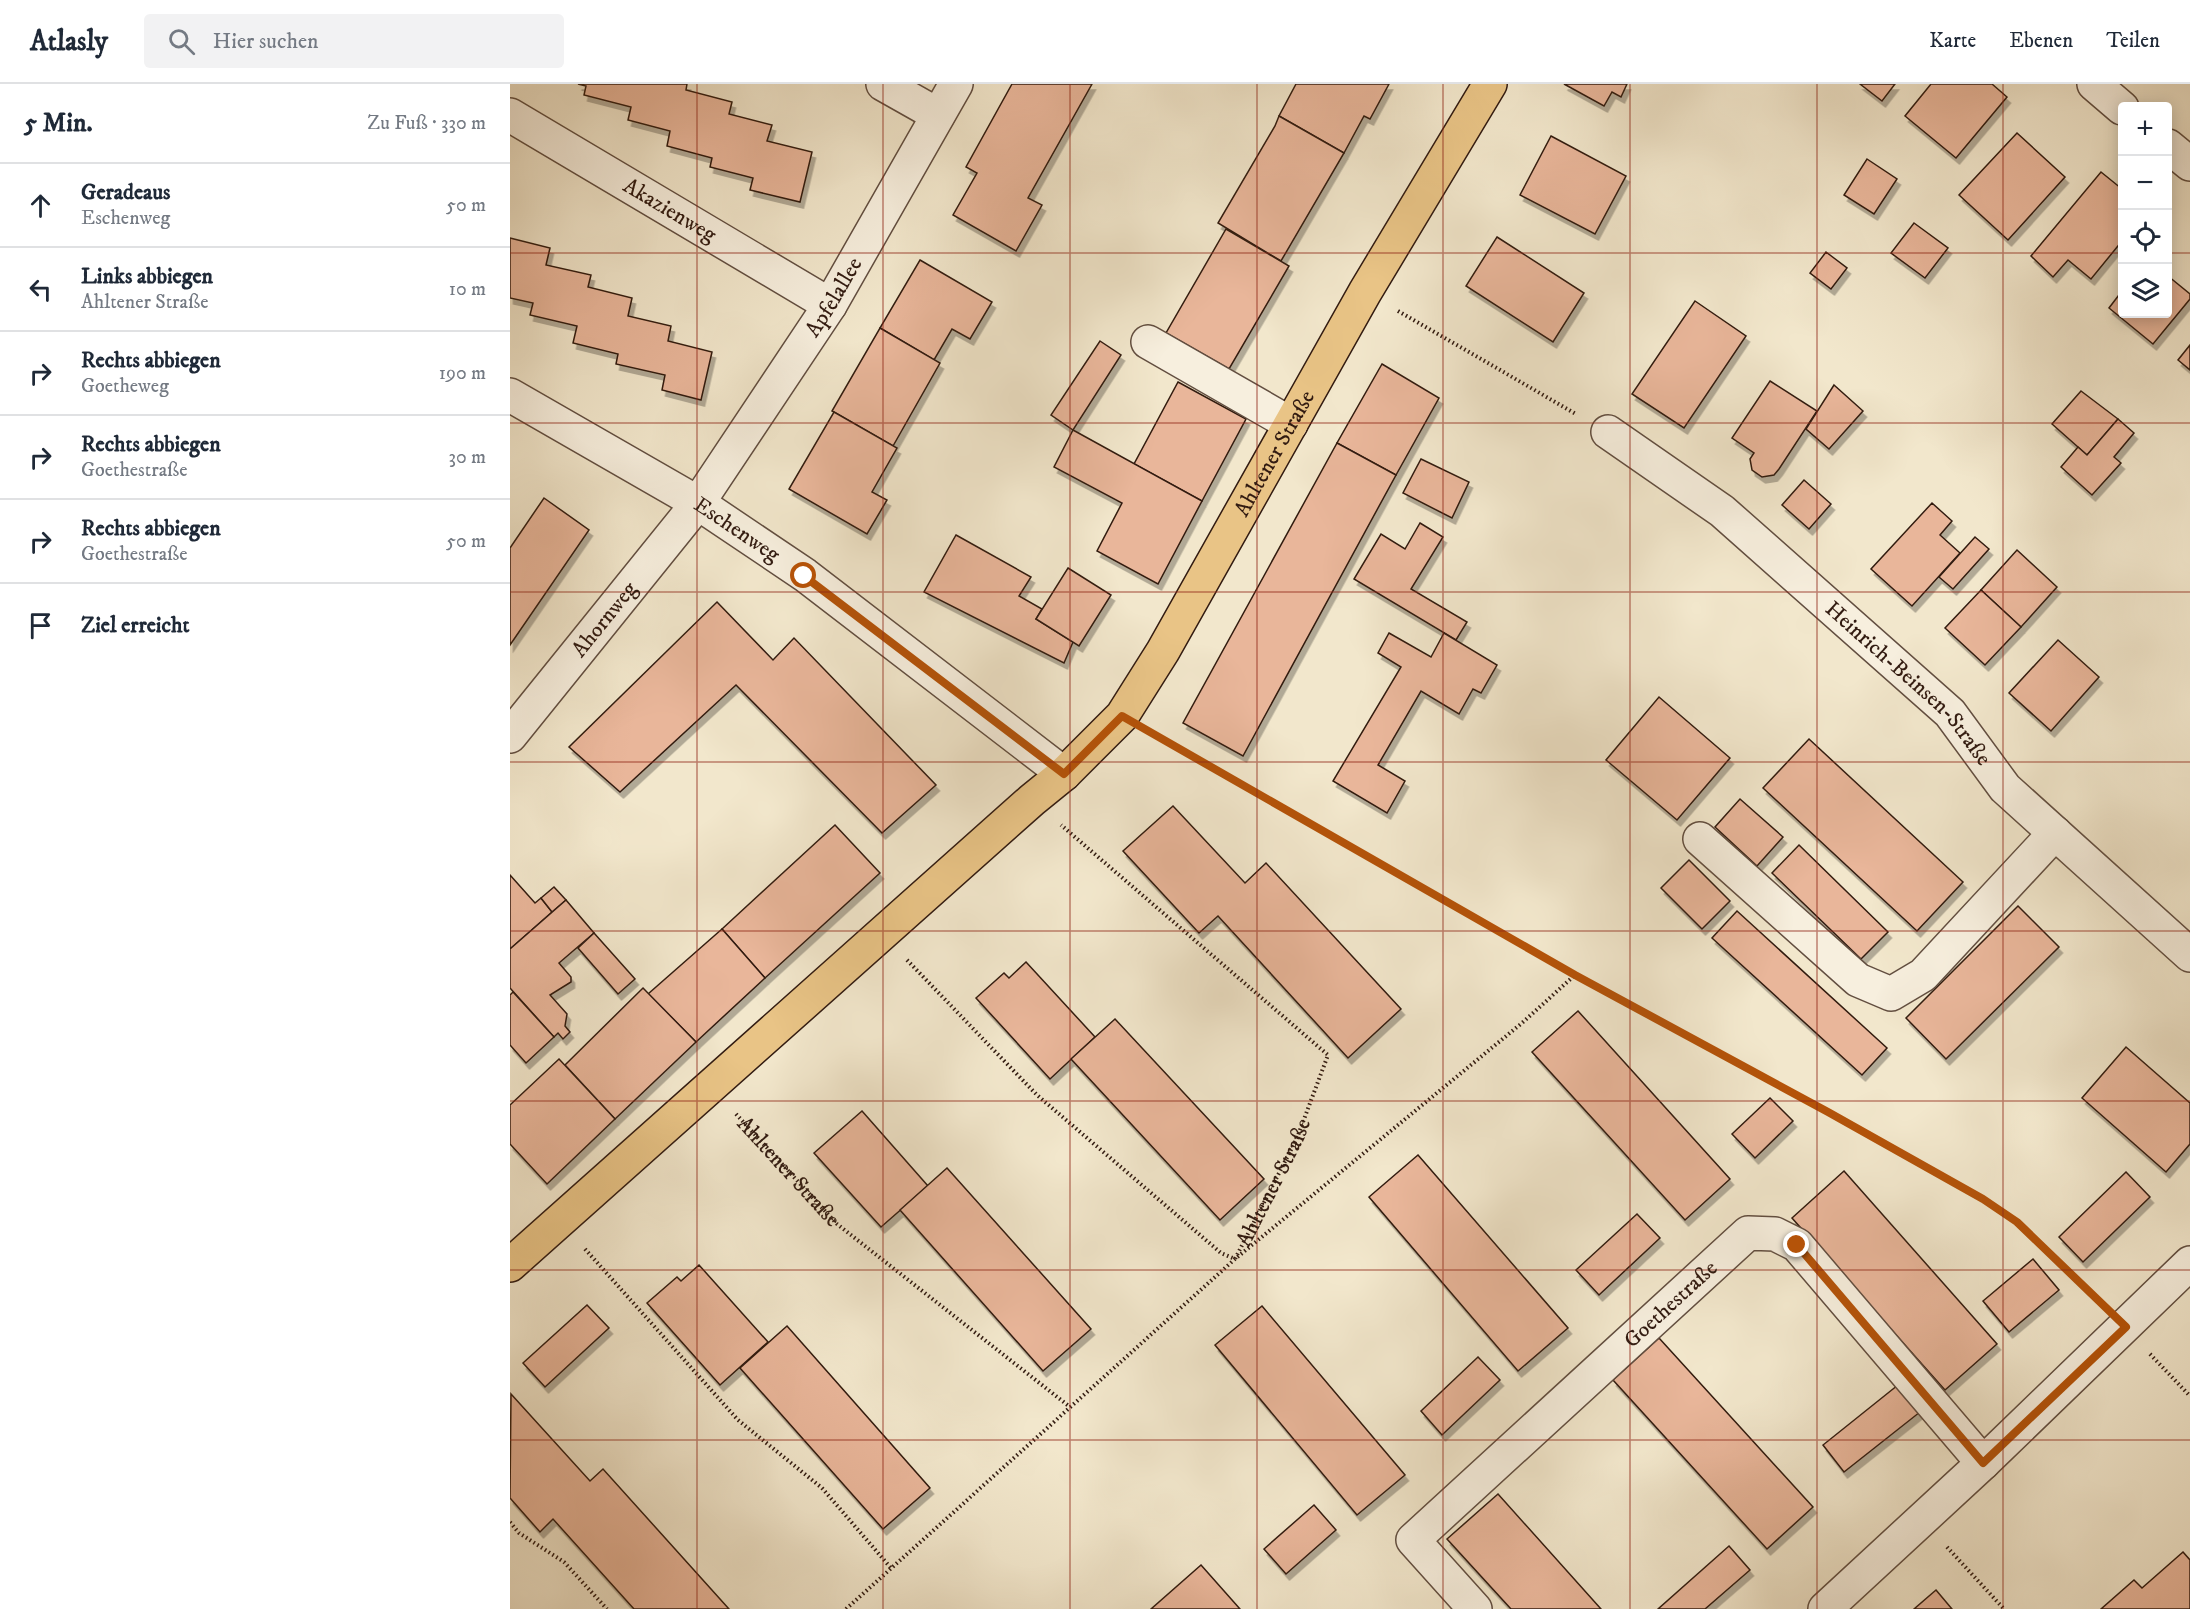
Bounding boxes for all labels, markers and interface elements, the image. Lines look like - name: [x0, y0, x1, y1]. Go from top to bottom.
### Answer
- search box: [144, 14, 564, 68]
- text: Atlasly: [30, 24, 108, 59]
- icon: search: [165, 25, 198, 58]
- text: Hier suchen: [213, 28, 318, 55]
- text: Karte: [1929, 28, 1976, 54]
- text: Ebenen: [2009, 28, 2073, 54]
- text: Teilen: [2106, 28, 2160, 54]
- map controls: [2118, 102, 2172, 318]
- button: +: [2118, 102, 2172, 156]
- text: 5 Min.: [24, 107, 93, 140]
- text: Zu Fuß · 330 m: [367, 111, 486, 136]
- button: −: [2118, 156, 2172, 210]
- street label: Akazienweg: [618, 172, 722, 248]
- text: Geradeaus: [81, 179, 170, 206]
- icon: ahead: [24, 189, 57, 222]
- text: 50 m: [446, 193, 486, 218]
- text: Eschenweg: [81, 206, 170, 231]
- button: locate: [2118, 210, 2172, 264]
- street label: Apfelallee: [799, 252, 868, 342]
- text: Links abbiegen: [81, 263, 213, 290]
- button: layers: [2118, 264, 2172, 318]
- icon: left: [24, 273, 57, 306]
- text: 10 m: [449, 277, 486, 302]
- text: Ahltener Straße: [81, 290, 208, 315]
- text: Rechts abbiegen: [81, 347, 221, 374]
- icon: right: [24, 357, 57, 390]
- text: 190 m: [439, 361, 486, 386]
- text: Goetheweg: [81, 374, 169, 399]
- street label: Ahltener Straße: [1228, 386, 1320, 521]
- text: Rechts abbiegen: [81, 431, 221, 458]
- icon: right: [24, 441, 57, 474]
- text: 30 m: [448, 445, 486, 470]
- text: Goethestraße: [81, 458, 188, 483]
- street label: Eschenweg: [689, 491, 786, 568]
- text: Rechts abbiegen: [81, 515, 221, 542]
- icon: right: [24, 525, 57, 558]
- text: 50 m: [446, 529, 486, 554]
- text: Goethestraße: [81, 542, 188, 567]
- route start: [790, 562, 816, 588]
- street label: Ahornweg: [566, 576, 643, 663]
- street label: Heinrich-Beinsen-Straße: [1820, 595, 1997, 771]
- icon: arrive: [24, 609, 57, 642]
- text: Ziel erreicht: [81, 612, 189, 639]
- street label: Ahltener Straße: [731, 1111, 846, 1232]
- street label: Ahltener Straße: [1230, 1115, 1317, 1251]
- route end: [1783, 1231, 1809, 1257]
- street label: Goethestraße: [1618, 1255, 1723, 1354]

